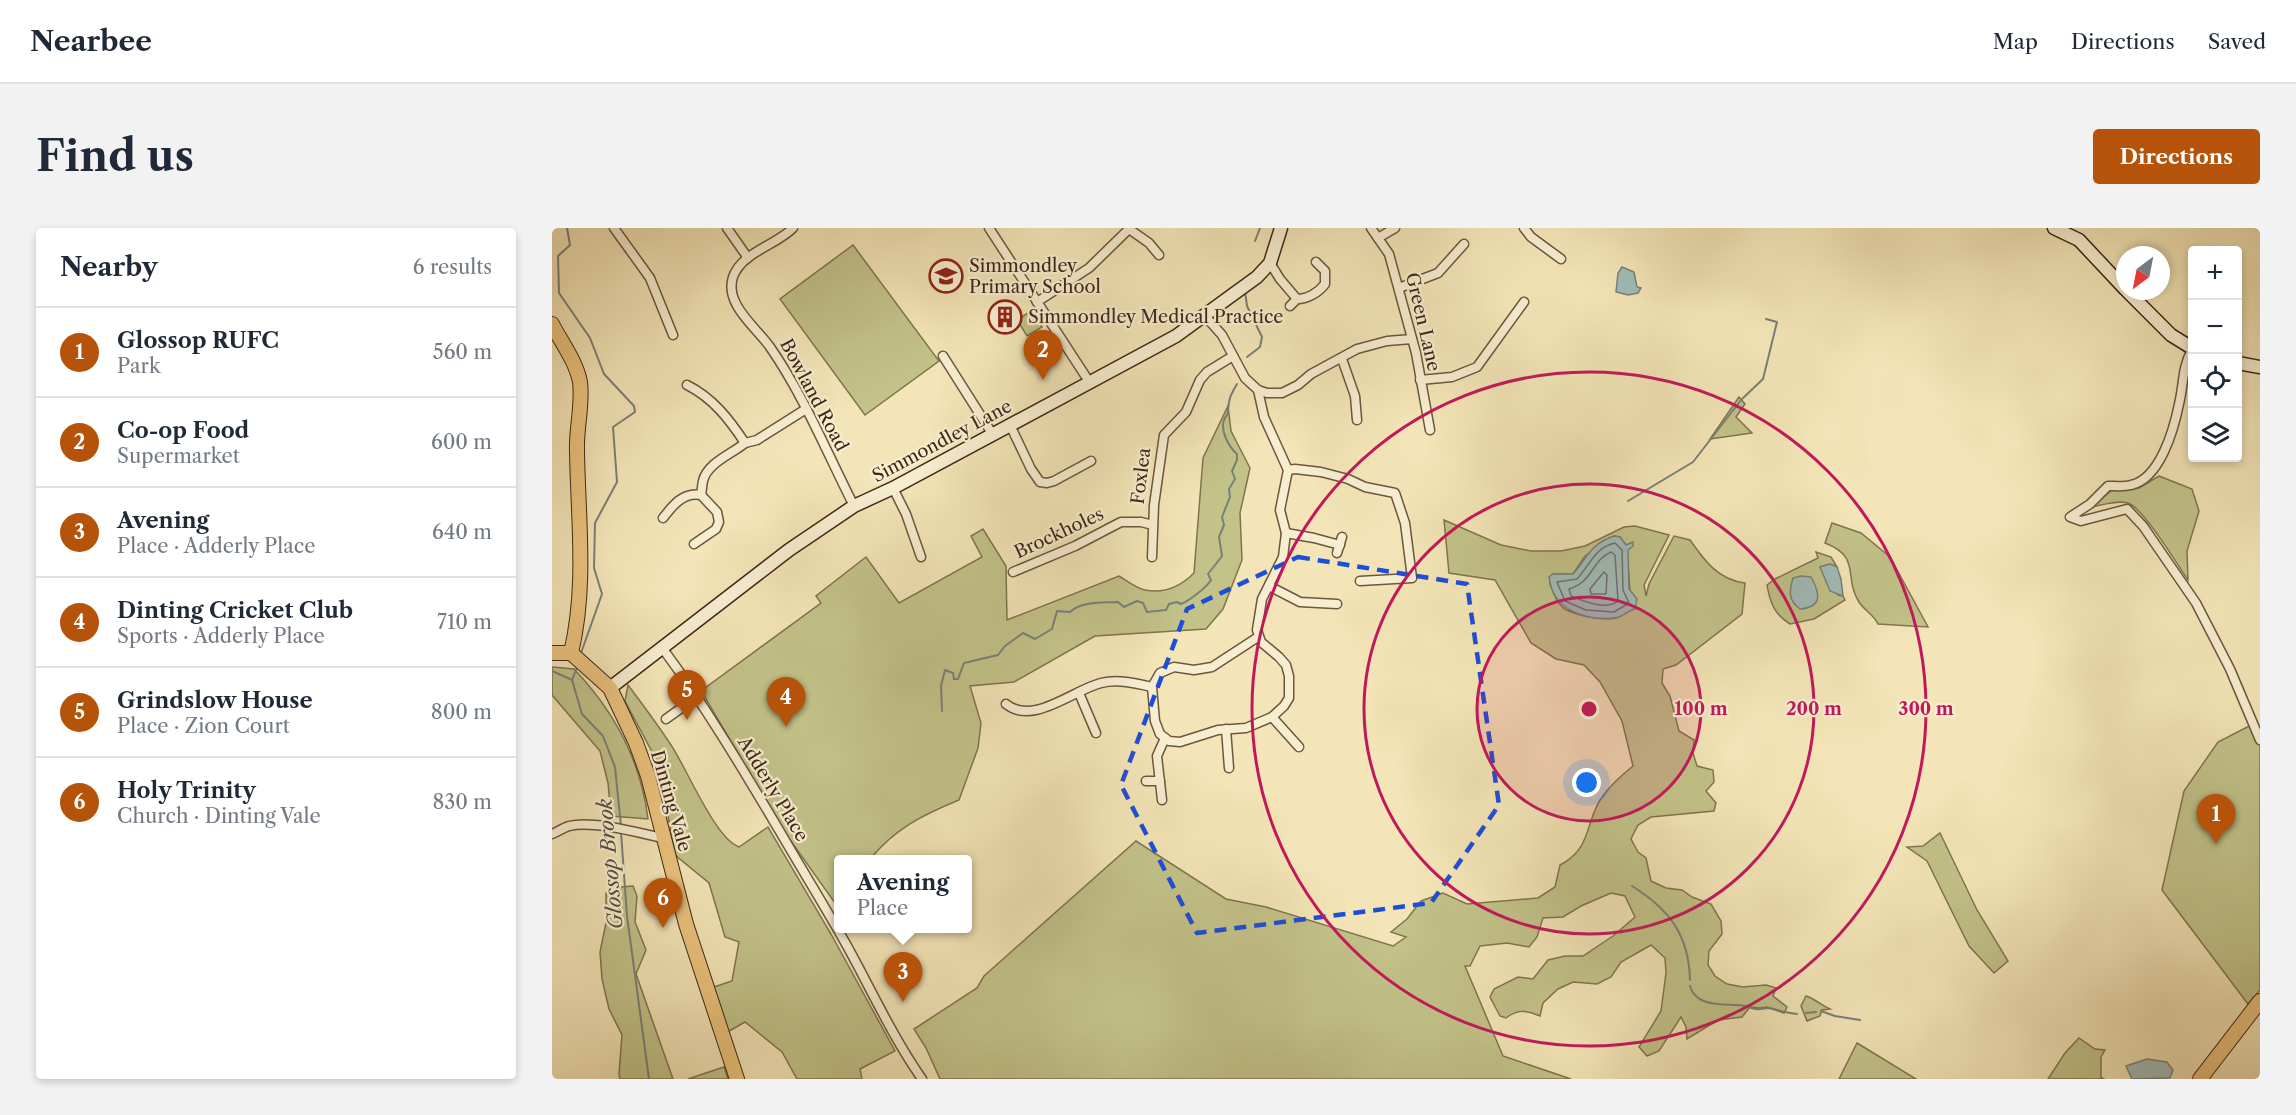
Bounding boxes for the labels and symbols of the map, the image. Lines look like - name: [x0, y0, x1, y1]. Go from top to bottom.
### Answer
- north arrow: [2116, 246, 2170, 300]
- place label: Simmondley Primary School: [969, 255, 1101, 298]
- school or university icon: Simmondley Primary School: [928, 258, 964, 294]
- street label: Green Lane: [1401, 270, 1445, 374]
- building icon: Simmondley Medical Practice: [987, 299, 1023, 335]
- place label: Simmondley Medical Practice: [1028, 306, 1283, 328]
- pin: 2: [1024, 330, 1062, 380]
- street label: Bowland Road: [775, 335, 853, 455]
- street label: Simmondley Lane: [868, 395, 1016, 487]
- street label: Foxlea: [1127, 446, 1155, 506]
- street label: Brockholes: [1011, 503, 1107, 563]
- pin: 5: [668, 670, 706, 720]
- pin: 4: [766, 678, 806, 727]
- text: 100 m: [1674, 698, 1728, 720]
- text: 200 m: [1786, 698, 1842, 720]
- text: 300 m: [1898, 698, 1954, 720]
- centre of rings: [1579, 699, 1599, 719]
- street label: Adderly Place: [733, 732, 813, 845]
- street label: Dinting Vale: [646, 748, 696, 854]
- your location: [1572, 768, 1601, 797]
- pin: 1: [2196, 794, 2236, 844]
- water label: Glossop Brook: [592, 797, 628, 930]
- pin: 6: [644, 878, 682, 928]
- pin: 3: [884, 952, 922, 1002]

